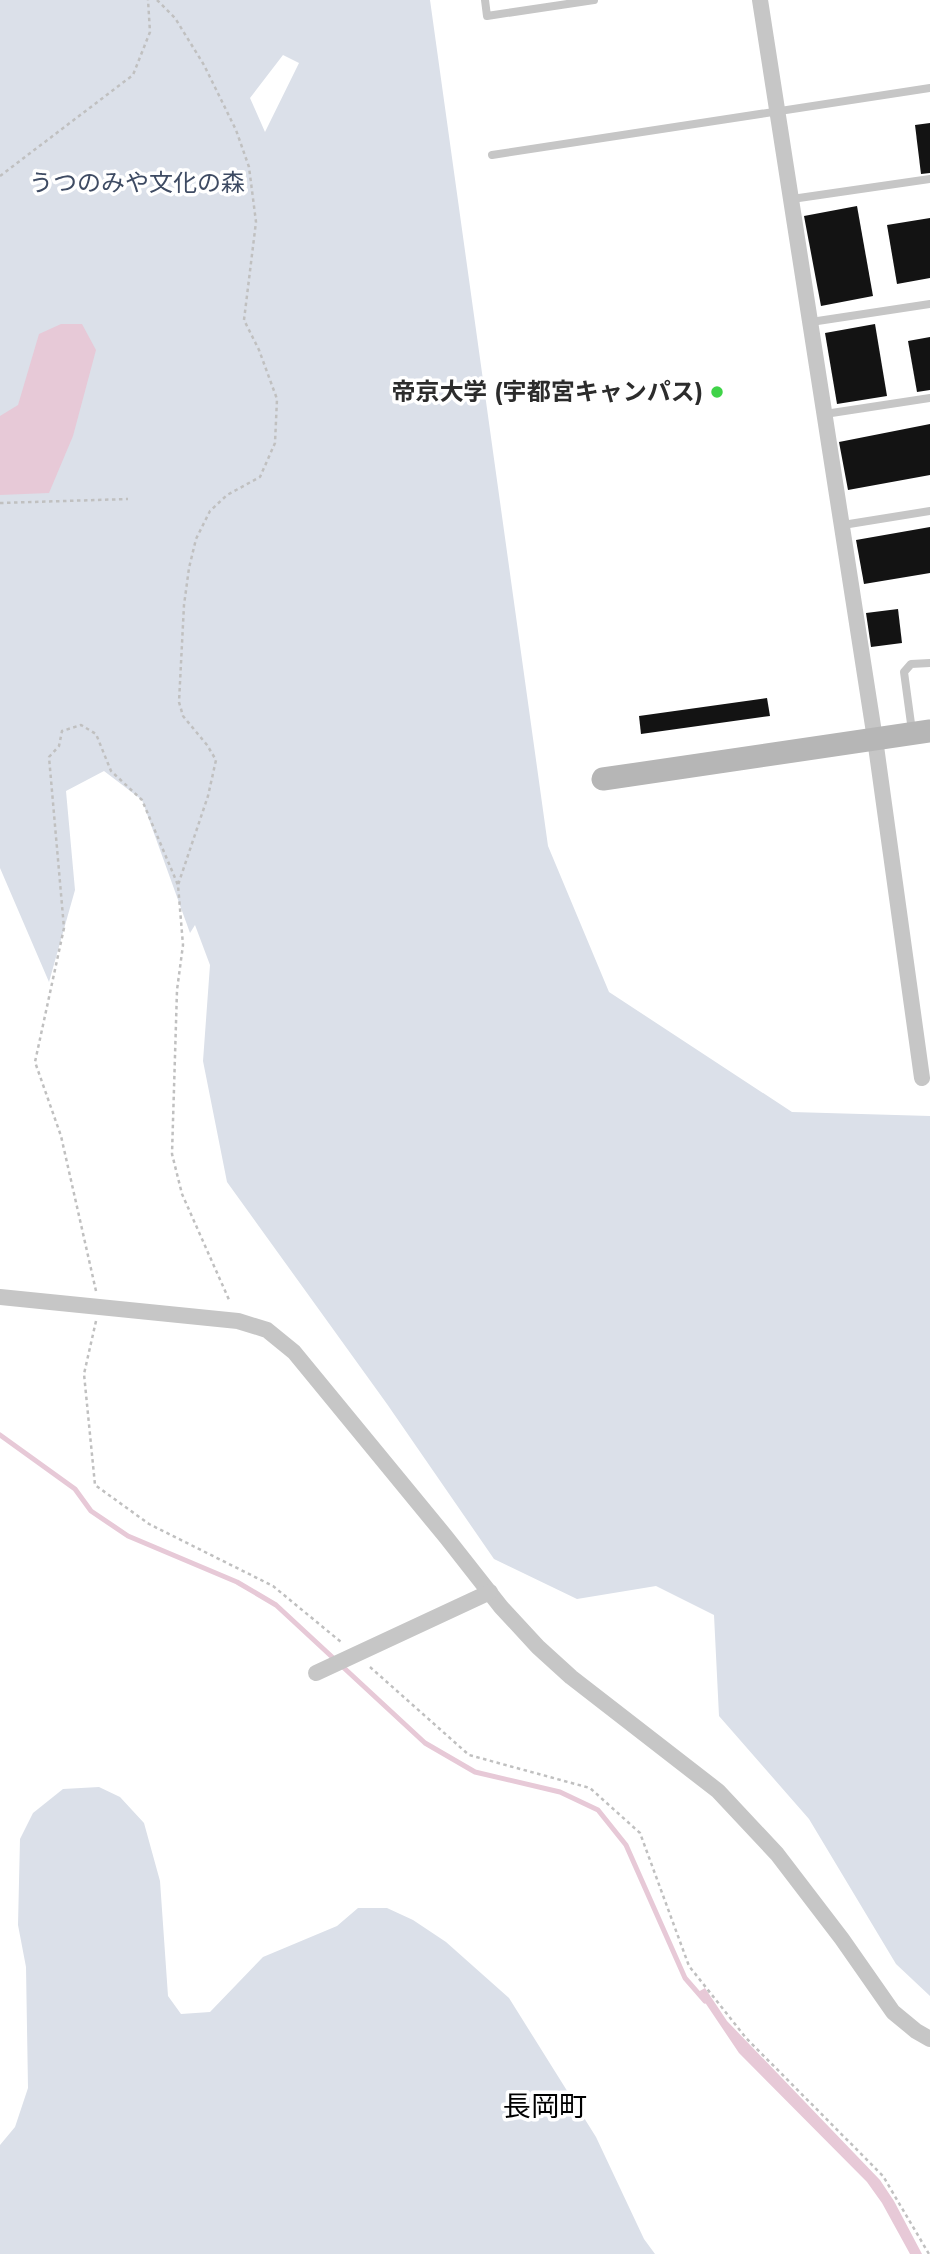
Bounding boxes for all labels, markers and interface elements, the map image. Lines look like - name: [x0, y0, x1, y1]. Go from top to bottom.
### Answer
- park label: うつのみや文化の森: [29, 165, 245, 200]
- place label: 帝京大学 (宇都宮キャンパス): [391, 374, 703, 409]
- marker: 帝京大学 (宇都宮キャンパス): [709, 384, 725, 400]
- district label: 長岡町: [503, 2086, 587, 2127]

